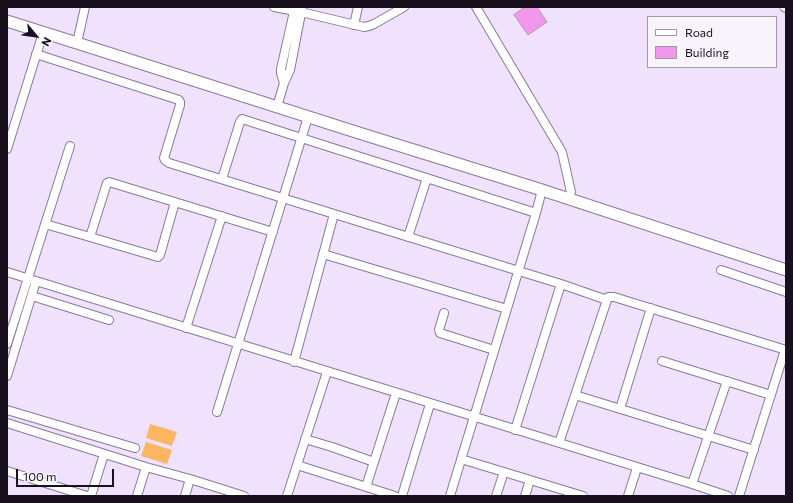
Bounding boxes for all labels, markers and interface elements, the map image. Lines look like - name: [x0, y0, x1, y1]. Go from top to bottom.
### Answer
- north arrow: [16, 16, 56, 56]
- legend: [647, 16, 777, 68]
- text: Road: [685, 25, 713, 39]
- text: N: [39, 35, 55, 49]
- text: Building: [685, 45, 729, 59]
- scale bar: [18, 461, 116, 487]
- text: 100 m: [23, 469, 57, 483]

